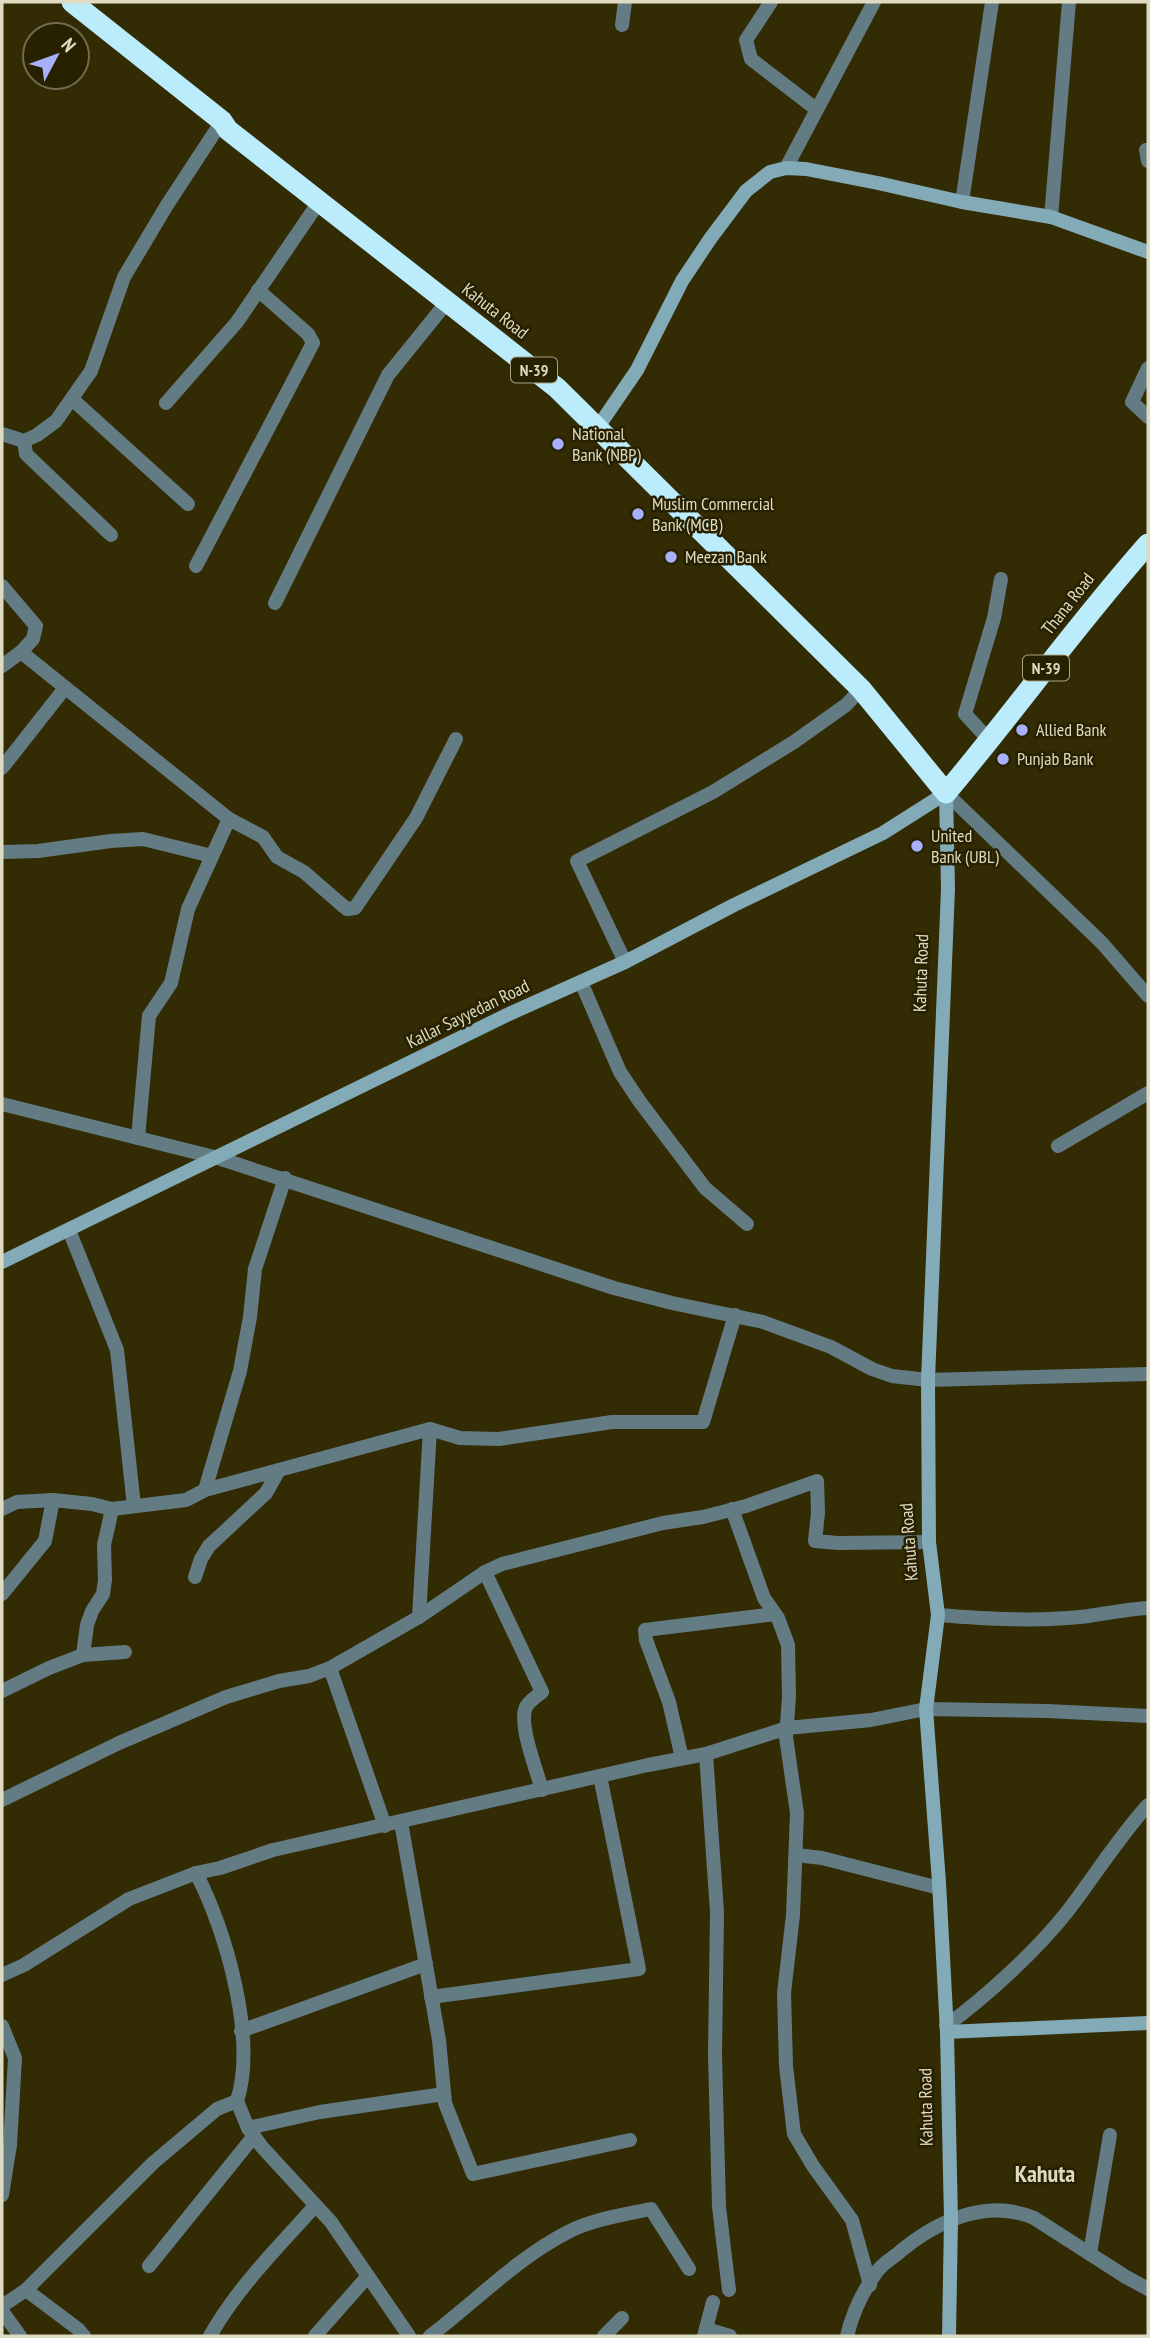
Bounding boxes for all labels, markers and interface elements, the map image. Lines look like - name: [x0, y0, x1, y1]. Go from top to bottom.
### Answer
- north arrow: [21, 21, 91, 91]
- text: N: [56, 33, 81, 57]
- street label: Kahuta Road: [457, 277, 533, 344]
- road number: N-39: [511, 358, 557, 382]
- place label: National Bank (NBP): [572, 422, 641, 466]
- marker: National Bank (NBP): [550, 436, 566, 452]
- place label: Muslim Commercial Bank (MCB): [652, 492, 775, 536]
- marker: Muslim Commercial Bank (MCB): [630, 506, 646, 522]
- place label: Meezan Bank: [685, 545, 767, 568]
- marker: Meezan Bank: [663, 549, 679, 565]
- street label: Thana Road: [1036, 568, 1099, 639]
- road number: N-39: [1023, 656, 1069, 680]
- place label: Allied Bank: [1036, 718, 1106, 741]
- marker: Allied Bank: [1014, 722, 1030, 738]
- place label: Punjab Bank: [1017, 747, 1094, 770]
- marker: Punjab Bank: [995, 751, 1011, 767]
- place label: United Bank (UBL): [931, 824, 999, 868]
- marker: United Bank (UBL): [909, 838, 925, 854]
- street label: Kahuta Road: [908, 934, 933, 1012]
- street label: Kallar Sayyedan Road: [403, 974, 533, 1053]
- street label: Kahuta Road: [894, 1502, 923, 1582]
- street label: Kahuta Road: [913, 2068, 938, 2146]
- district label: Kahuta: [1015, 2158, 1075, 2189]

